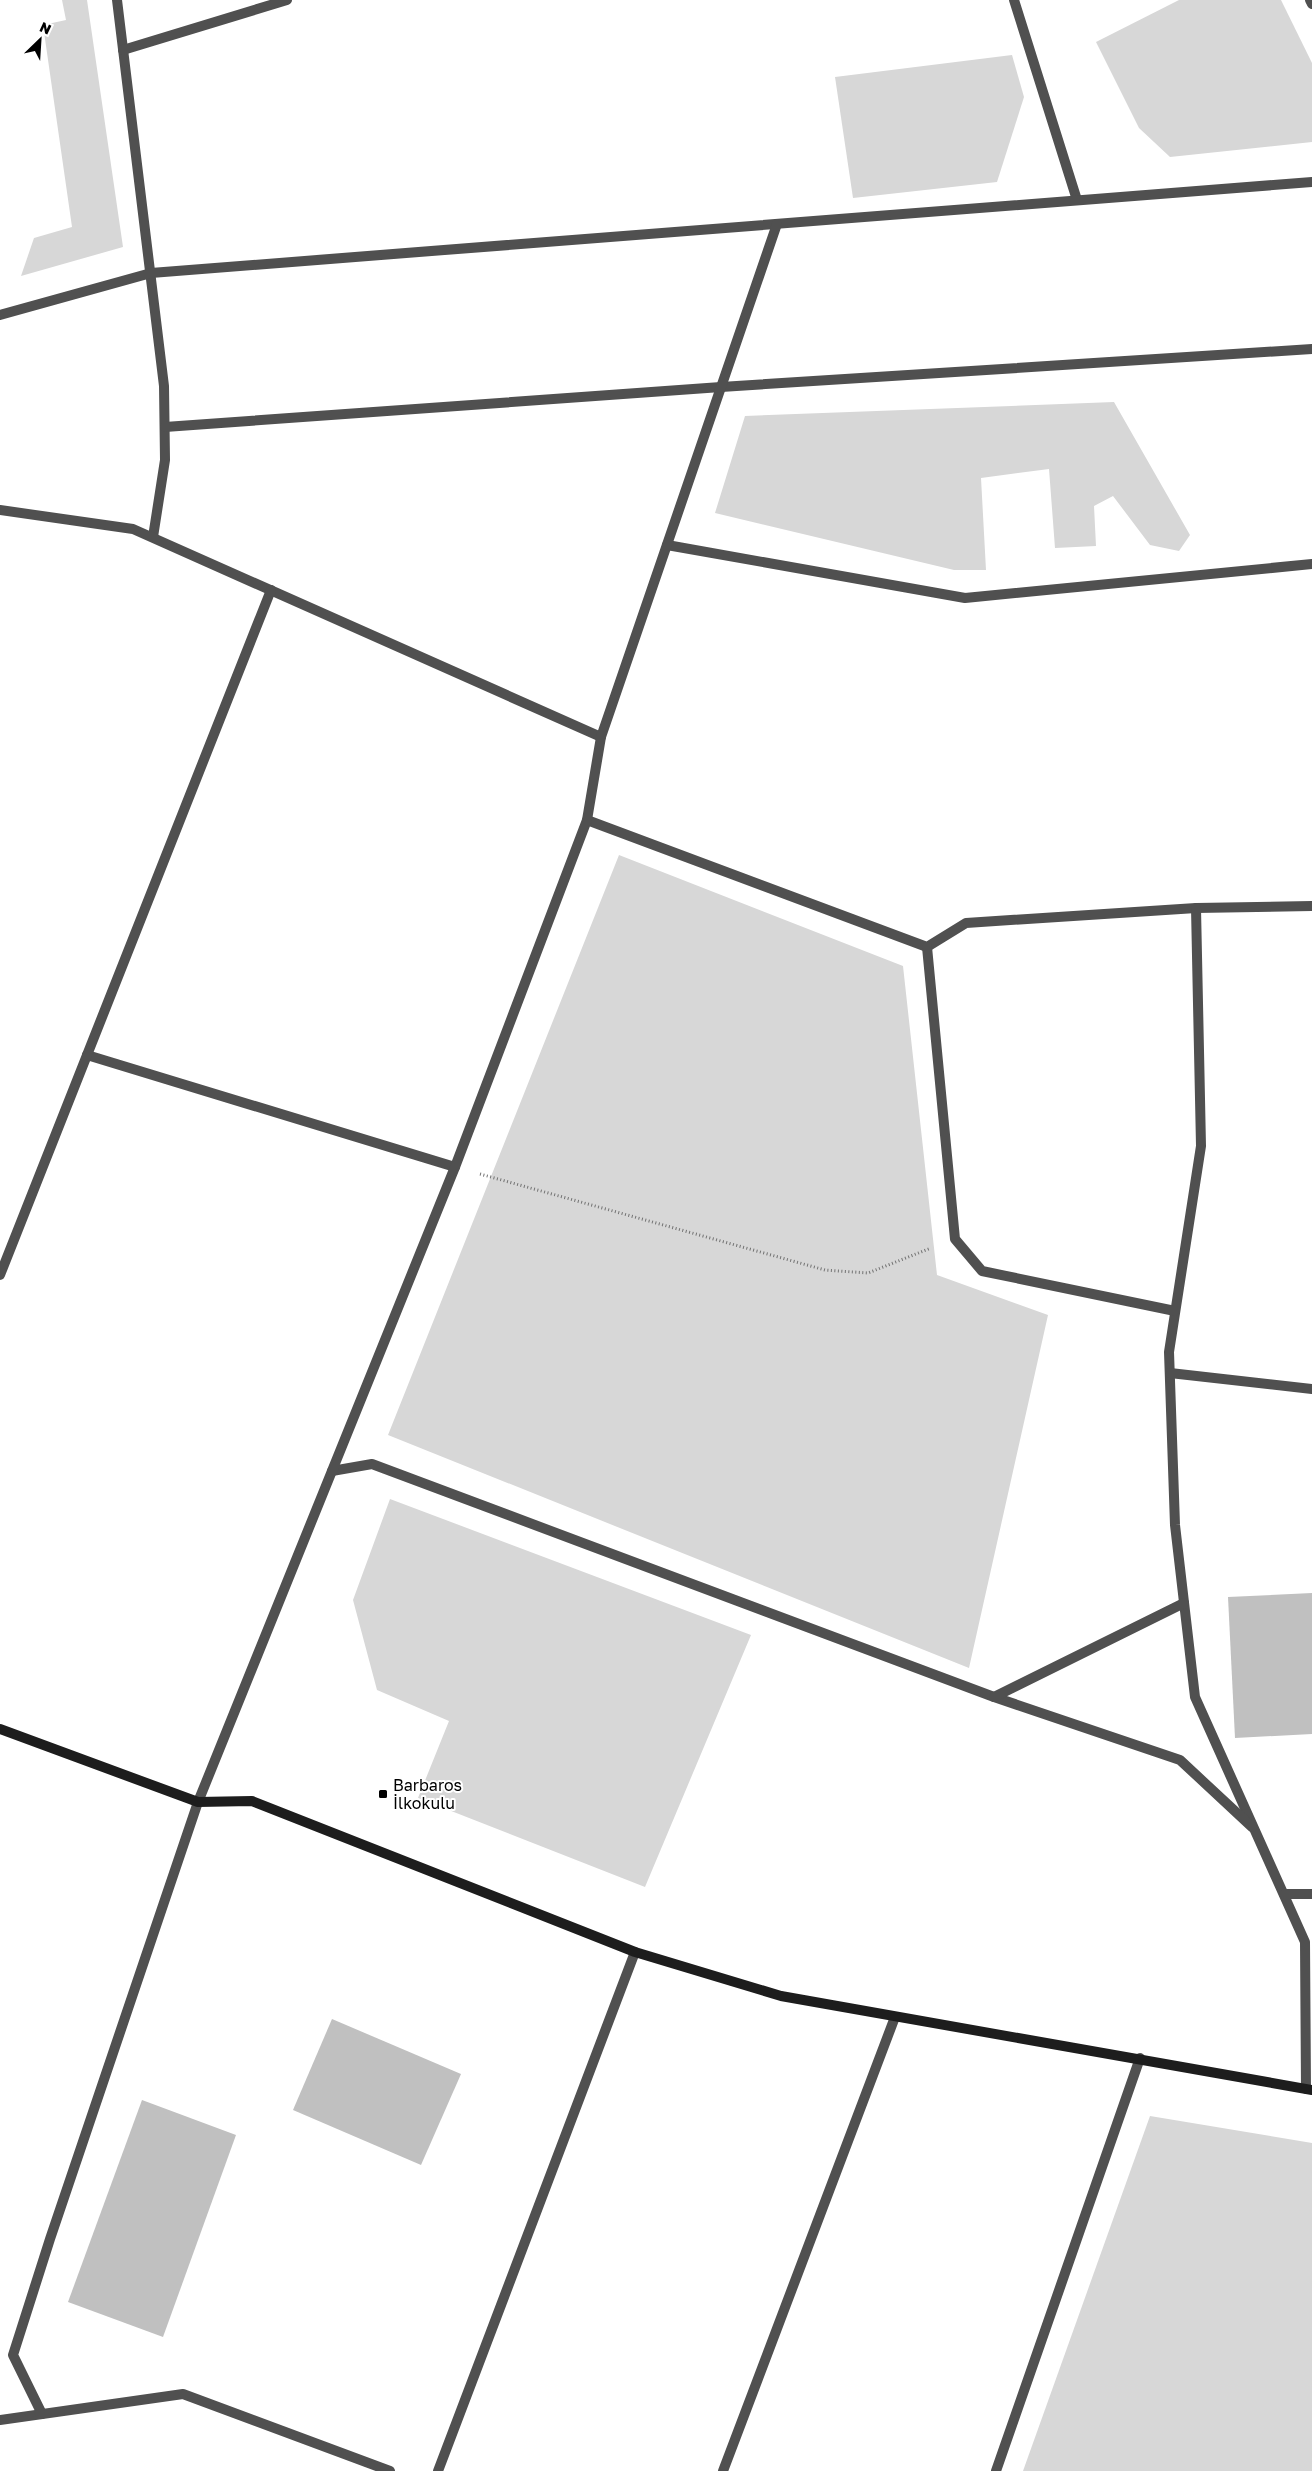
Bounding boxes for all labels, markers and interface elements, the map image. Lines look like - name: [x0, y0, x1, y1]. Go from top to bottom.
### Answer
- north arrow: [15, 15, 65, 65]
- text: N: [37, 18, 54, 38]
- place label: Barbaros İlkokulu: [393, 1775, 462, 1813]
- marker: Barbaros İlkokulu: [377, 1788, 389, 1800]

